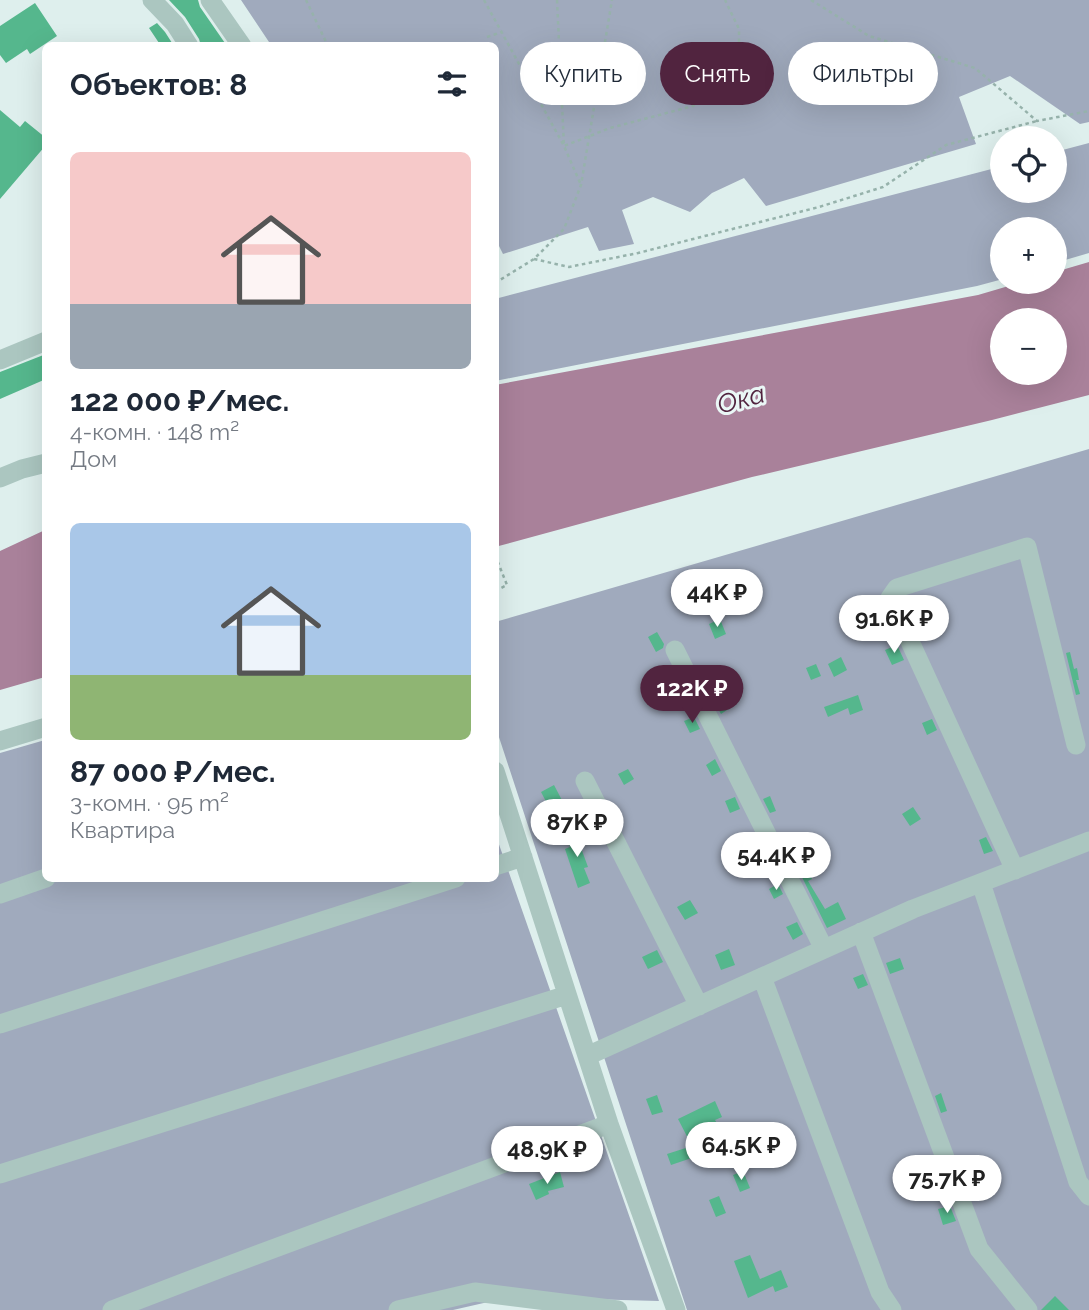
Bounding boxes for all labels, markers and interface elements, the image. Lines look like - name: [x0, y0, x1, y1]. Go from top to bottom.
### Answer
- chip: Купить: [520, 42, 646, 105]
- chip: Снять: [660, 42, 774, 105]
- chip: Фильтры: [788, 42, 938, 105]
- icon: filters: [433, 65, 471, 103]
- text: Объектов: 8: [70, 67, 247, 102]
- map controls: [990, 126, 1067, 385]
- button: locate: [990, 126, 1067, 203]
- icon: home: [208, 197, 334, 323]
- button: +: [990, 217, 1067, 294]
- button: −: [990, 308, 1067, 385]
- water label: Ока: [714, 378, 768, 420]
- text: 122 000 ₽/мес.: [70, 383, 289, 418]
- text: 4-комн. · 148 m²: [70, 418, 239, 445]
- text: Дом: [70, 445, 117, 472]
- icon: home: [208, 568, 334, 694]
- pin: 44K ₽: [668, 570, 766, 629]
- text: 44K ₽: [687, 578, 747, 605]
- pin: 91.6K ₽: [829, 596, 959, 655]
- text: 91.6K ₽: [855, 604, 933, 631]
- pin: 122K ₽: [635, 666, 749, 725]
- text: 122K ₽: [656, 674, 728, 701]
- text: 87 000 ₽/мес.: [70, 754, 276, 789]
- text: 3-комн. · 95 m²: [70, 789, 229, 816]
- pin: 87K ₽: [528, 800, 626, 859]
- text: 87K ₽: [547, 808, 607, 835]
- text: Квартира: [70, 816, 175, 843]
- pin: 54.4K ₽: [711, 832, 841, 892]
- text: 54.4K ₽: [737, 841, 815, 868]
- pin: 64.5K ₽: [676, 1122, 806, 1182]
- pin: 48.9K ₽: [482, 1126, 612, 1186]
- text: 64.5K ₽: [701, 1131, 781, 1158]
- text: 48.9K ₽: [507, 1135, 587, 1162]
- pin: 75.7K ₽: [882, 1156, 1012, 1215]
- text: 75.7K ₽: [909, 1164, 985, 1191]

